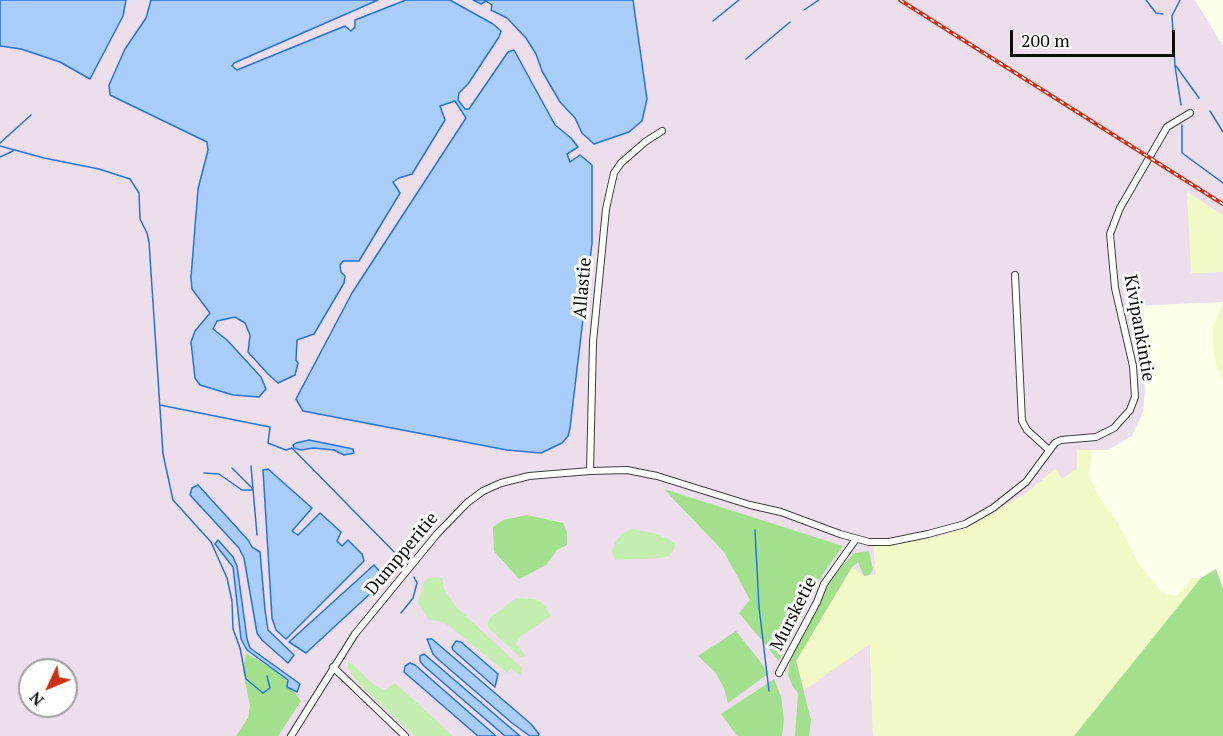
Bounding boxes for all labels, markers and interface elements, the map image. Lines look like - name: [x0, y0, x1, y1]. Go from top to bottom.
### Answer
- scale bar: [1013, 18, 1178, 56]
- text: 200 m: [1021, 28, 1070, 52]
- street label: Allastie: [570, 257, 596, 319]
- street label: Kivipankintie: [1119, 273, 1159, 383]
- street label: Dumpperitie: [361, 508, 443, 600]
- street label: Mursketie: [766, 573, 822, 655]
- north arrow: [18, 658, 78, 718]
- text: N: [24, 687, 49, 711]

